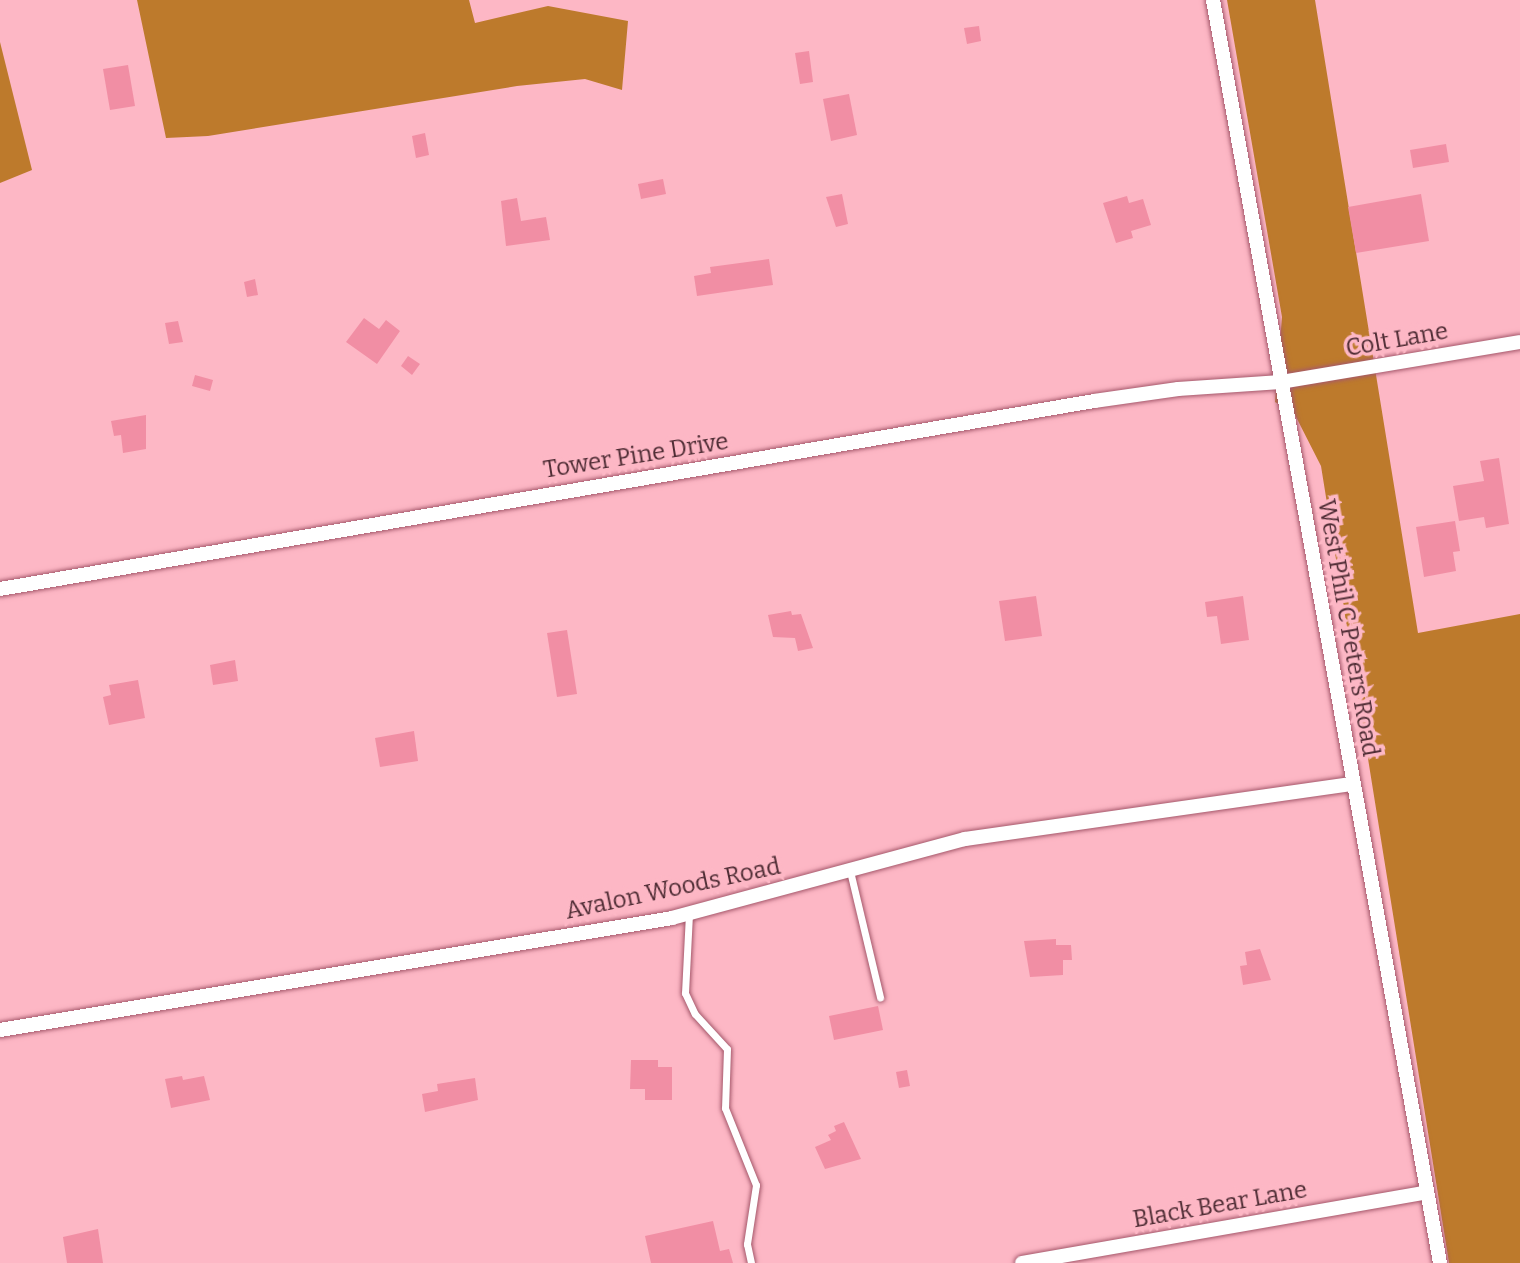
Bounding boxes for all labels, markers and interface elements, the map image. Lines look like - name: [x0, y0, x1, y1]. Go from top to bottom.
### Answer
- street label: Colt Lane: [1344, 317, 1450, 363]
- street label: Tower Pine Drive: [541, 427, 731, 485]
- street label: West Phil C Peters Road: [1311, 497, 1385, 759]
- street label: Avalon Woods Road: [563, 852, 783, 926]
- street label: Black Bear Lane: [1131, 1176, 1309, 1234]

